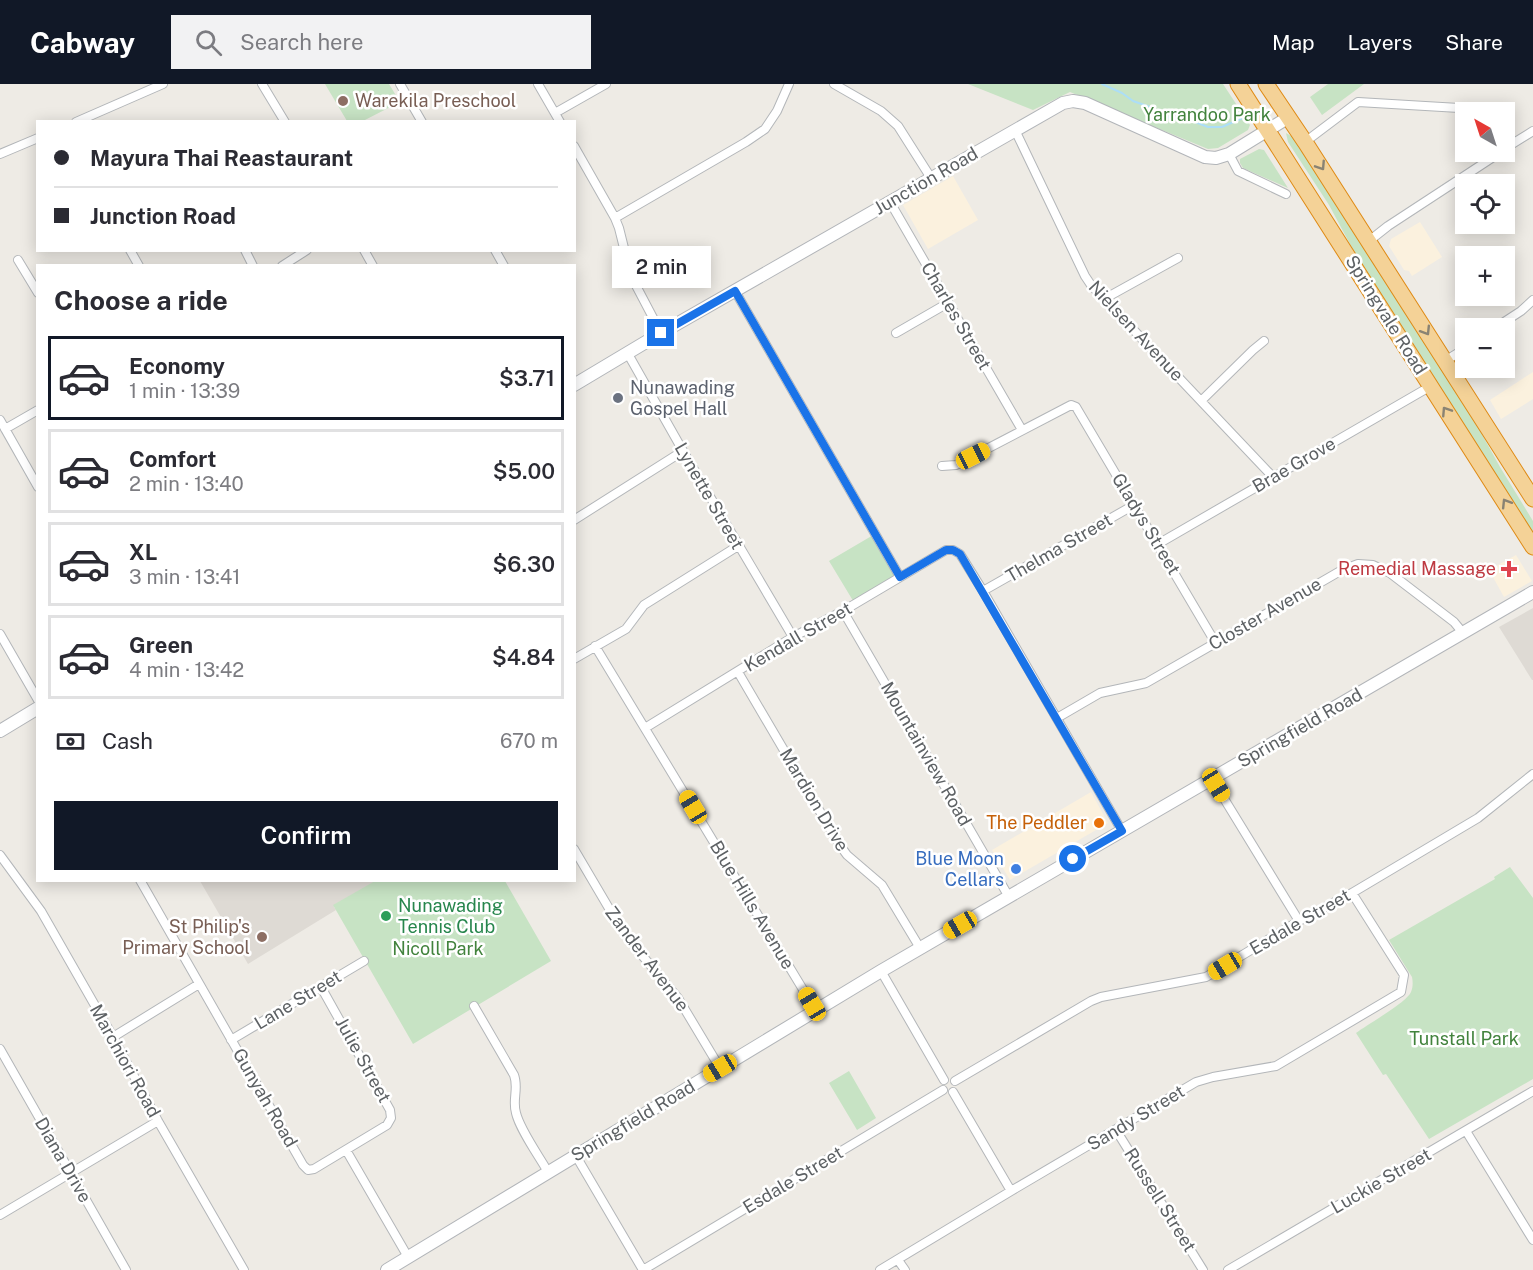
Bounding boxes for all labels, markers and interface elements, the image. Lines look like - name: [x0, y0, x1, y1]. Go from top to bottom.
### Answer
- search box: [171, 15, 591, 69]
- text: Cabway: [30, 26, 135, 59]
- icon: search: [192, 26, 225, 59]
- text: Search here: [240, 29, 363, 55]
- text: Map: [1272, 30, 1315, 55]
- text: Layers: [1348, 30, 1412, 55]
- text: Share: [1445, 30, 1503, 55]
- place label: Warekila Preschool: [355, 90, 516, 111]
- marker: Warekila Preschool: [336, 94, 350, 108]
- north arrow: [1455, 102, 1515, 162]
- map controls: [1455, 102, 1515, 378]
- park label: Yarrandoo Park: [1143, 104, 1271, 125]
- street label: Junction Road: [870, 142, 981, 219]
- text: Mayura Thai Reastaurant: [90, 145, 353, 171]
- one-way arrow: [1314, 160, 1325, 171]
- button: locate: [1455, 174, 1515, 234]
- text: Junction Road: [90, 203, 236, 229]
- callout: 2 min: [612, 246, 710, 288]
- button: +: [1455, 246, 1515, 306]
- street label: Springvale Road: [1341, 251, 1432, 378]
- text: 2 min: [636, 255, 687, 279]
- street label: Charles Street: [917, 258, 996, 373]
- street label: Nielsen Avenue: [1085, 276, 1188, 385]
- text: Choose a ride: [54, 284, 228, 316]
- button: −: [1455, 318, 1515, 378]
- route end: [647, 319, 674, 346]
- one-way arrow: [1419, 325, 1431, 335]
- icon: car: [57, 351, 111, 405]
- text: Economy: [129, 353, 225, 379]
- text: $3.71: [499, 365, 555, 391]
- place label: Nunawading Gospel Hall: [630, 377, 735, 419]
- text: 1 min · 13:39: [129, 379, 240, 403]
- marker: Nunawading Gospel Hall: [611, 391, 625, 405]
- one-way arrow: [1442, 407, 1454, 417]
- street label: Brae Grove: [1249, 432, 1339, 497]
- street label: Lynette Street: [670, 439, 748, 553]
- car: [953, 440, 993, 472]
- icon: car: [57, 444, 111, 498]
- text: Comfort: [129, 446, 216, 472]
- text: $5.00: [493, 458, 555, 484]
- street label: Gladys Street: [1108, 469, 1185, 578]
- text: 2 min · 13:40: [129, 472, 244, 496]
- one-way arrow: [1502, 499, 1513, 510]
- street label: Thelma Street: [1002, 509, 1116, 586]
- icon: car: [57, 537, 111, 591]
- text: XL: [129, 539, 157, 565]
- text: $6.30: [493, 551, 555, 577]
- place label: Remedial Massage: [1338, 558, 1496, 579]
- marker: Remedial Massage: [1500, 560, 1518, 578]
- text: 3 min · 13:41: [129, 565, 240, 589]
- street label: Closter Avenue: [1205, 573, 1325, 654]
- street label: Kendall Street: [740, 597, 855, 676]
- icon: car: [57, 630, 111, 684]
- text: Green: [129, 632, 193, 658]
- text: $4.84: [492, 644, 555, 670]
- text: 4 min · 13:42: [129, 658, 244, 682]
- street label: Mountainview Road: [877, 678, 976, 829]
- street label: Springfield Road: [1234, 683, 1366, 772]
- icon: cash: [54, 725, 87, 758]
- text: Cash: [102, 728, 153, 754]
- text: 670 m: [500, 729, 558, 753]
- street label: Mardion Drive: [776, 745, 853, 855]
- car: [1199, 765, 1233, 805]
- car: [676, 787, 710, 827]
- button: Confirm: [54, 801, 558, 870]
- place label: The Peddler: [986, 812, 1087, 833]
- marker: The Peddler: [1092, 816, 1106, 830]
- street label: Blue Hills Avenue: [706, 837, 799, 973]
- route start: [1059, 845, 1086, 872]
- place label: Blue Moon Cellars: [915, 848, 1004, 890]
- marker: Blue Moon Cellars: [1009, 862, 1023, 876]
- street label: Esdale Street: [1246, 884, 1354, 959]
- place label: Nunawading Tennis Club: [398, 895, 503, 937]
- street label: Zander Avenue: [601, 902, 694, 1015]
- car: [940, 908, 980, 942]
- marker: Nunawading Tennis Club: [379, 909, 393, 923]
- place label: St Philip's Primary School: [122, 916, 250, 958]
- marker: St Philip's Primary School: [255, 930, 269, 944]
- park label: Nicoll Park: [392, 938, 484, 959]
- car: [1205, 949, 1245, 983]
- street label: Lane Street: [251, 965, 345, 1034]
- car: [795, 984, 829, 1024]
- street label: Marchiori Road: [86, 1001, 165, 1121]
- street label: Julie Street: [331, 1013, 396, 1106]
- park label: Tunstall Park: [1409, 1028, 1519, 1049]
- street label: Gunyah Road: [229, 1045, 302, 1151]
- car: [700, 1051, 740, 1085]
- street label: Springfield Road: [567, 1075, 698, 1166]
- street label: Sandy Street: [1083, 1080, 1188, 1155]
- street label: Diana Drive: [31, 1114, 96, 1206]
- street label: Esdale Street: [739, 1142, 847, 1218]
- street label: Luckie Street: [1327, 1143, 1435, 1218]
- street label: Russell Street: [1120, 1144, 1201, 1256]

